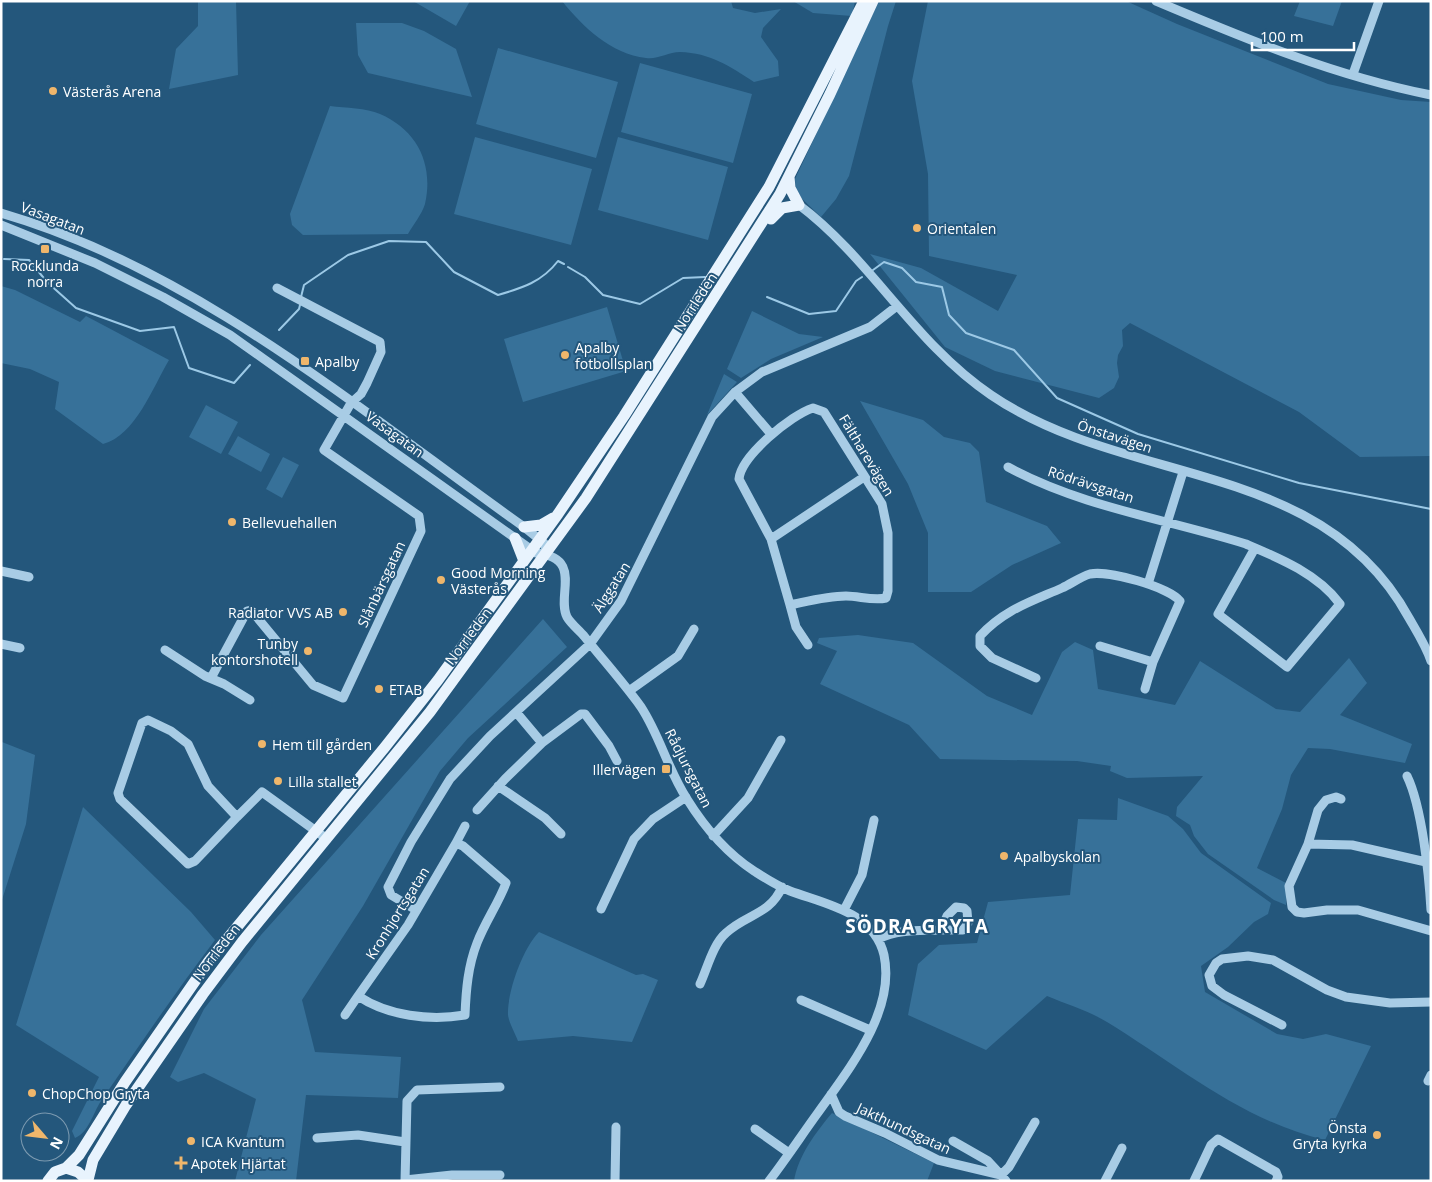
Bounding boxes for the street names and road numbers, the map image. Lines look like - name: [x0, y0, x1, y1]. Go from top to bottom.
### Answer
- street label: Vasagatan: [18, 197, 88, 239]
- street label: Norrleden: [669, 269, 721, 335]
- street label: Vasagatan: [362, 407, 428, 461]
- street label: Fältharevägen: [835, 411, 899, 499]
- street label: Önstavägen: [1075, 415, 1155, 457]
- street label: Rödrävsgatan: [1045, 461, 1137, 507]
- street label: Slånbärsgatan: [353, 538, 409, 630]
- street label: Älggatan: [588, 558, 634, 616]
- street label: Norrleden: [440, 604, 496, 668]
- street label: Rådjursgatan: [661, 725, 717, 811]
- street label: Kronhjortsgatan: [361, 863, 433, 963]
- street label: Norrleden: [188, 920, 244, 984]
- street label: Jakthundsgatan: [852, 1097, 954, 1158]

